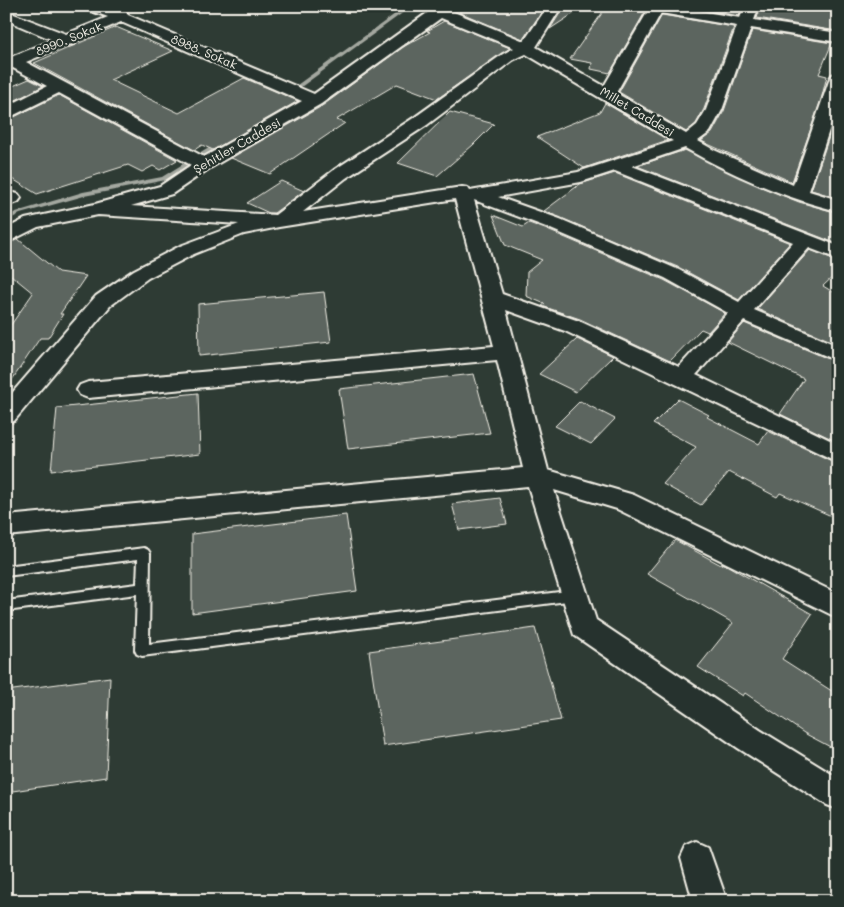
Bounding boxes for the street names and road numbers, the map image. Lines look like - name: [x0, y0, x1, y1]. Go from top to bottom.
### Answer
- street label: 8990. Sokak: [33, 17, 104, 59]
- street label: 8988. Sokak: [169, 30, 240, 72]
- street label: Millet Caddesi: [597, 83, 678, 140]
- street label: Şehitler Caddesi: [190, 114, 283, 177]

